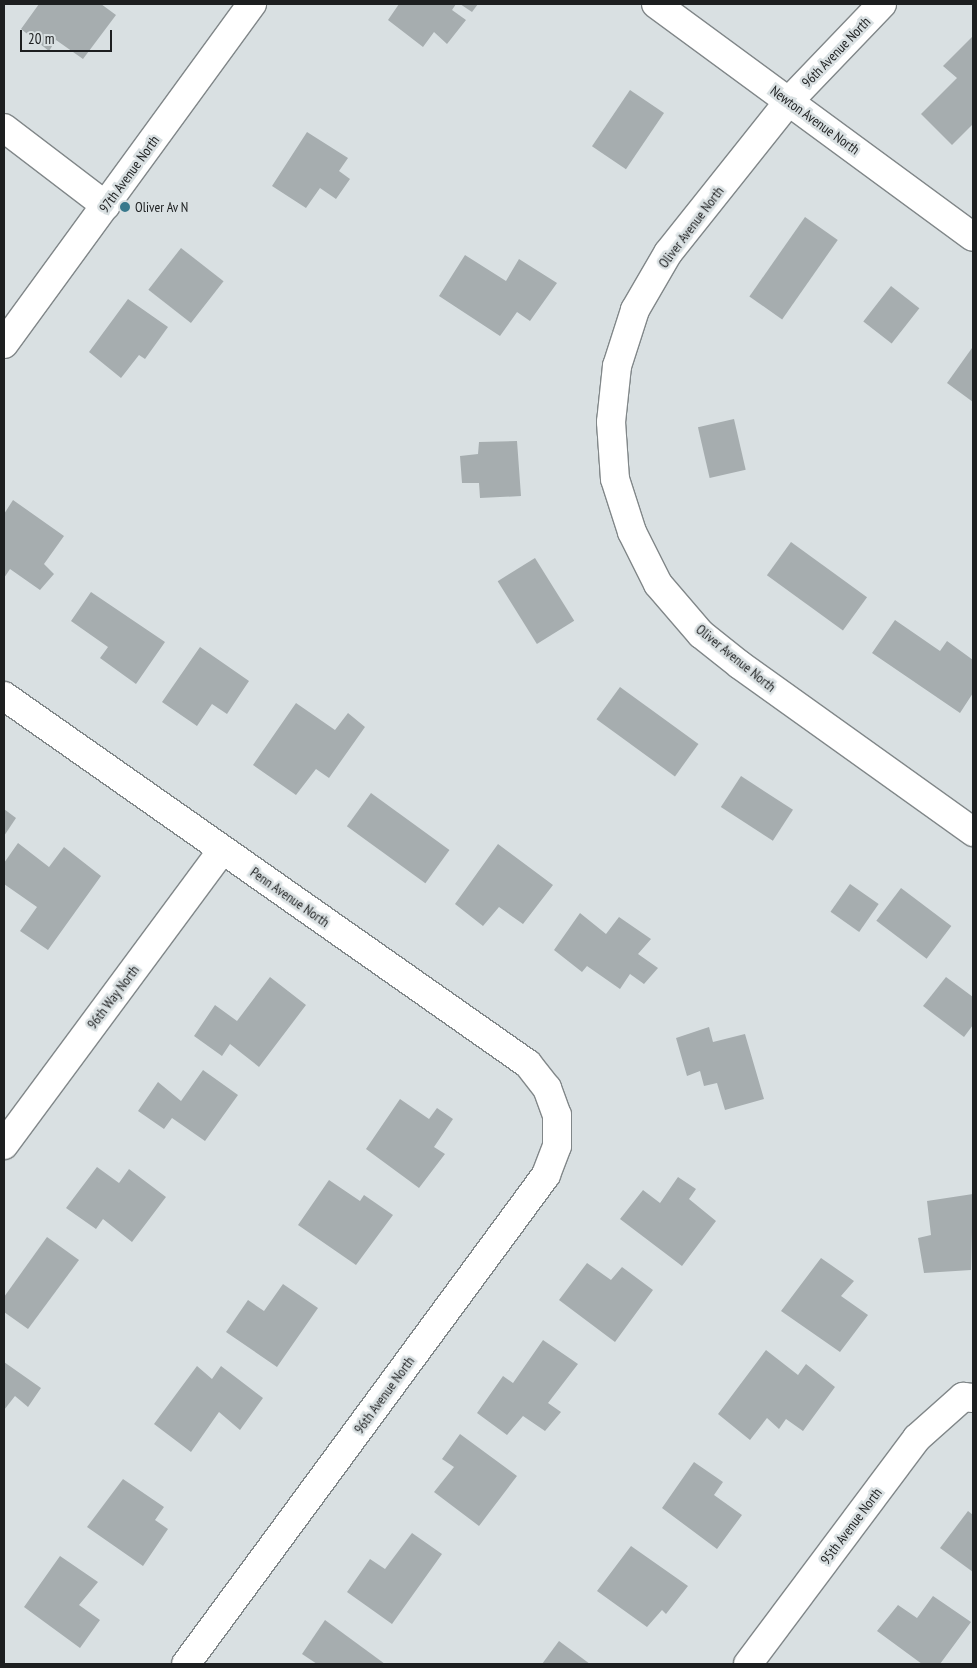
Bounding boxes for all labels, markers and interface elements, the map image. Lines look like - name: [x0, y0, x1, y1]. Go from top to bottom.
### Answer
- street label: 96th Avenue North: [798, 13, 874, 91]
- scale bar: [22, 20, 115, 52]
- text: 20 m: [28, 29, 54, 48]
- street label: Newton Avenue North: [767, 82, 863, 158]
- street label: 97th Avenue North: [95, 132, 163, 216]
- street label: Oliver Avenue North: [655, 183, 727, 271]
- place label: Oliver Av N: [135, 199, 189, 215]
- marker: Oliver Av N: [119, 201, 131, 213]
- street label: Oliver Avenue North: [693, 621, 779, 695]
- street label: Penn Avenue North: [247, 863, 333, 931]
- street label: 96th Way North: [83, 962, 143, 1032]
- street label: 96th Avenue North: [350, 1353, 418, 1437]
- street label: 95th Avenue North: [817, 1484, 885, 1568]

